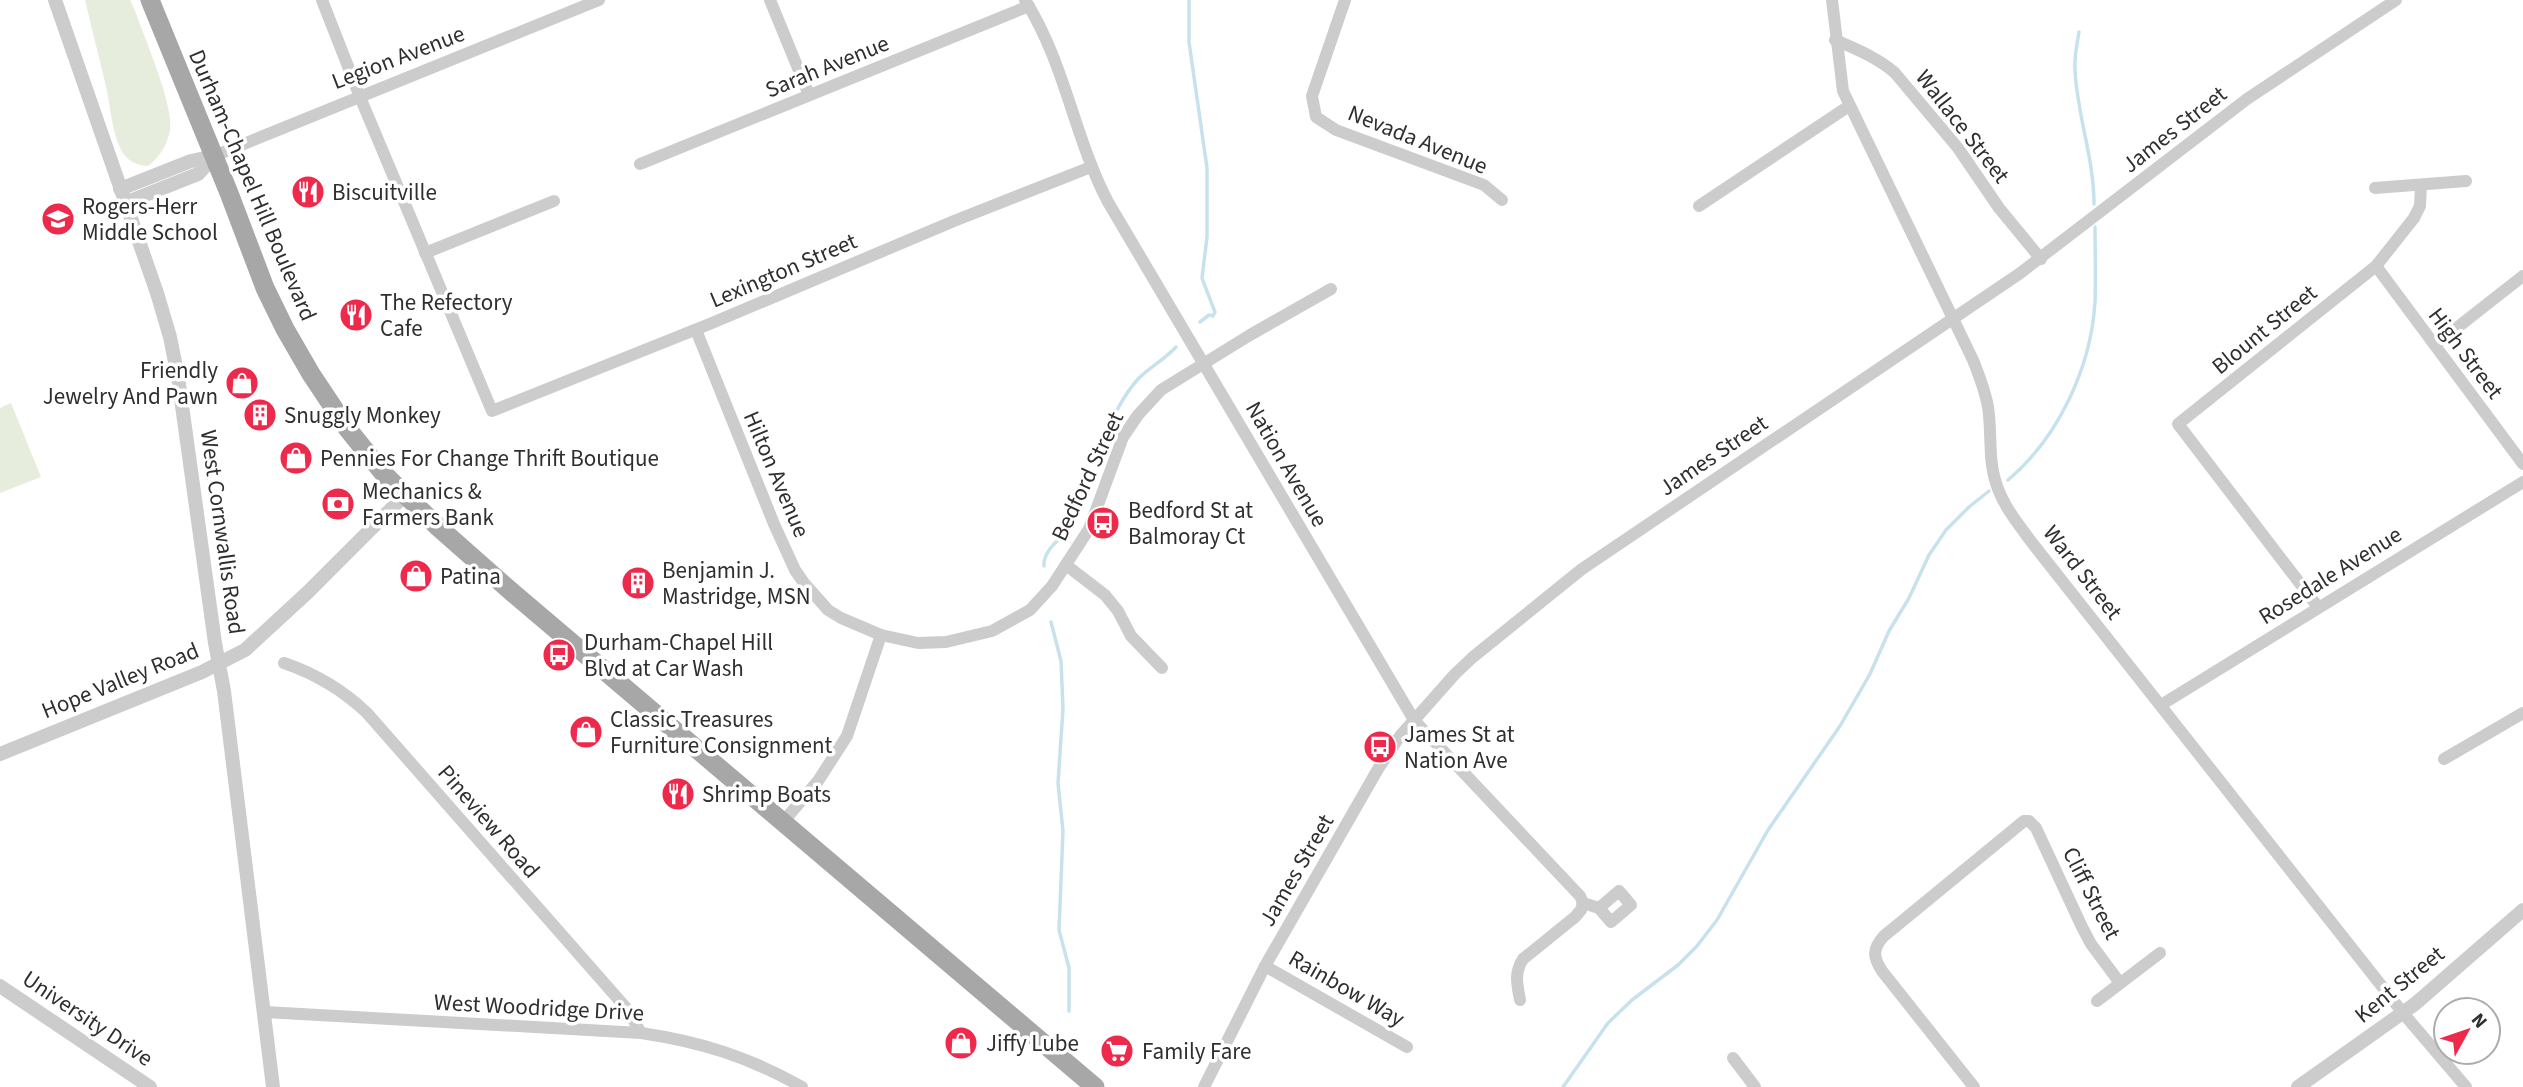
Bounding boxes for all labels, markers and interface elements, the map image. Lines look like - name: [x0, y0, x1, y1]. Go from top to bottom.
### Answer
- street label: Legion Avenue: [327, 17, 469, 98]
- street label: Sarah Avenue: [760, 27, 894, 106]
- street label: Durham-Chapel Hill Boulevard: [180, 44, 325, 326]
- street label: Wallace Street: [1908, 62, 2018, 190]
- street label: James Street: [2115, 78, 2234, 181]
- street label: Nevada Avenue: [1343, 96, 1493, 183]
- restaurant icon: Biscuitville: [289, 173, 327, 211]
- place label: Biscuitville: [332, 176, 437, 209]
- place label: Rogers-Herr Middle School: [82, 190, 218, 249]
- school or university icon: Rogers-Herr Middle School: [39, 200, 77, 238]
- street label: Lexington Street: [705, 225, 862, 316]
- street label: Blount Street: [2205, 276, 2324, 382]
- place label: The Refectory Cafe: [380, 286, 513, 345]
- restaurant icon: The Refectory Cafe: [337, 296, 375, 334]
- street label: High Street: [2420, 301, 2511, 406]
- place label: Friendly Jewelry And Pawn: [43, 354, 218, 413]
- shop icon: Friendly Jewelry And Pawn: [223, 364, 261, 402]
- street label: Nation Avenue: [1237, 395, 1336, 533]
- building icon: Snuggly Monkey: [241, 396, 279, 434]
- place label: Snuggly Monkey: [284, 399, 441, 432]
- street label: Hilton Avenue: [735, 406, 818, 543]
- street label: Bedford Street: [1043, 406, 1132, 546]
- street label: James Street: [1652, 407, 1774, 504]
- street label: West Cornwallis Road: [192, 428, 253, 636]
- shop icon: Pennies For Change Thrift Boutique: [277, 439, 315, 477]
- place label: Pennies For Change Thrift Boutique: [320, 442, 659, 475]
- place label: Mechanics & Farmers Bank: [362, 475, 494, 534]
- bank icon: Mechanics & Farmers Bank: [319, 485, 357, 523]
- place label: Bedford St at Balmoray Ct: [1128, 494, 1253, 553]
- bus stop icon: Bedford St at Balmoray Ct: [1084, 504, 1122, 542]
- street label: Ward Street: [2035, 518, 2130, 627]
- street label: Rosedale Avenue: [2252, 518, 2408, 633]
- place label: Benjamin J. Mastridge, MSN: [662, 554, 811, 613]
- shop icon: Patina: [397, 557, 435, 595]
- place label: Patina: [440, 560, 501, 593]
- building icon: Benjamin J. Mastridge, MSN: [619, 564, 657, 602]
- place label: Durham-Chapel Hill Blvd at Car Wash: [584, 626, 773, 685]
- street label: Hope Valley Road: [37, 634, 204, 727]
- bus stop icon: Durham-Chapel Hill Blvd at Car Wash: [540, 636, 578, 674]
- place label: Classic Treasures Furniture Consignment: [610, 703, 832, 762]
- shop icon: Classic Treasures Furniture Consignment: [567, 713, 605, 751]
- place label: James St at Nation Ave: [1404, 718, 1515, 777]
- bus stop icon: James St at Nation Ave: [1361, 728, 1399, 766]
- street label: Pineview Road: [430, 757, 547, 885]
- restaurant icon: Shrimp Boats: [659, 775, 697, 813]
- place label: Shrimp Boats: [702, 778, 831, 811]
- street label: James Street: [1251, 808, 1342, 933]
- street label: Cliff Street: [2054, 841, 2129, 946]
- street label: Kent Street: [2347, 938, 2452, 1031]
- street label: Rainbow Way: [1283, 942, 1411, 1035]
- street label: University Drive: [16, 962, 160, 1074]
- street label: West Woodridge Drive: [433, 986, 645, 1029]
- north arrow: [2432, 996, 2502, 1066]
- text: N: [2464, 1008, 2493, 1035]
- shop icon: Jiffy Lube: [942, 1024, 980, 1062]
- place label: Jiffy Lube: [986, 1027, 1079, 1060]
- supermarket icon: Family Fare: [1098, 1032, 1136, 1070]
- place label: Family Fare: [1142, 1035, 1251, 1068]

